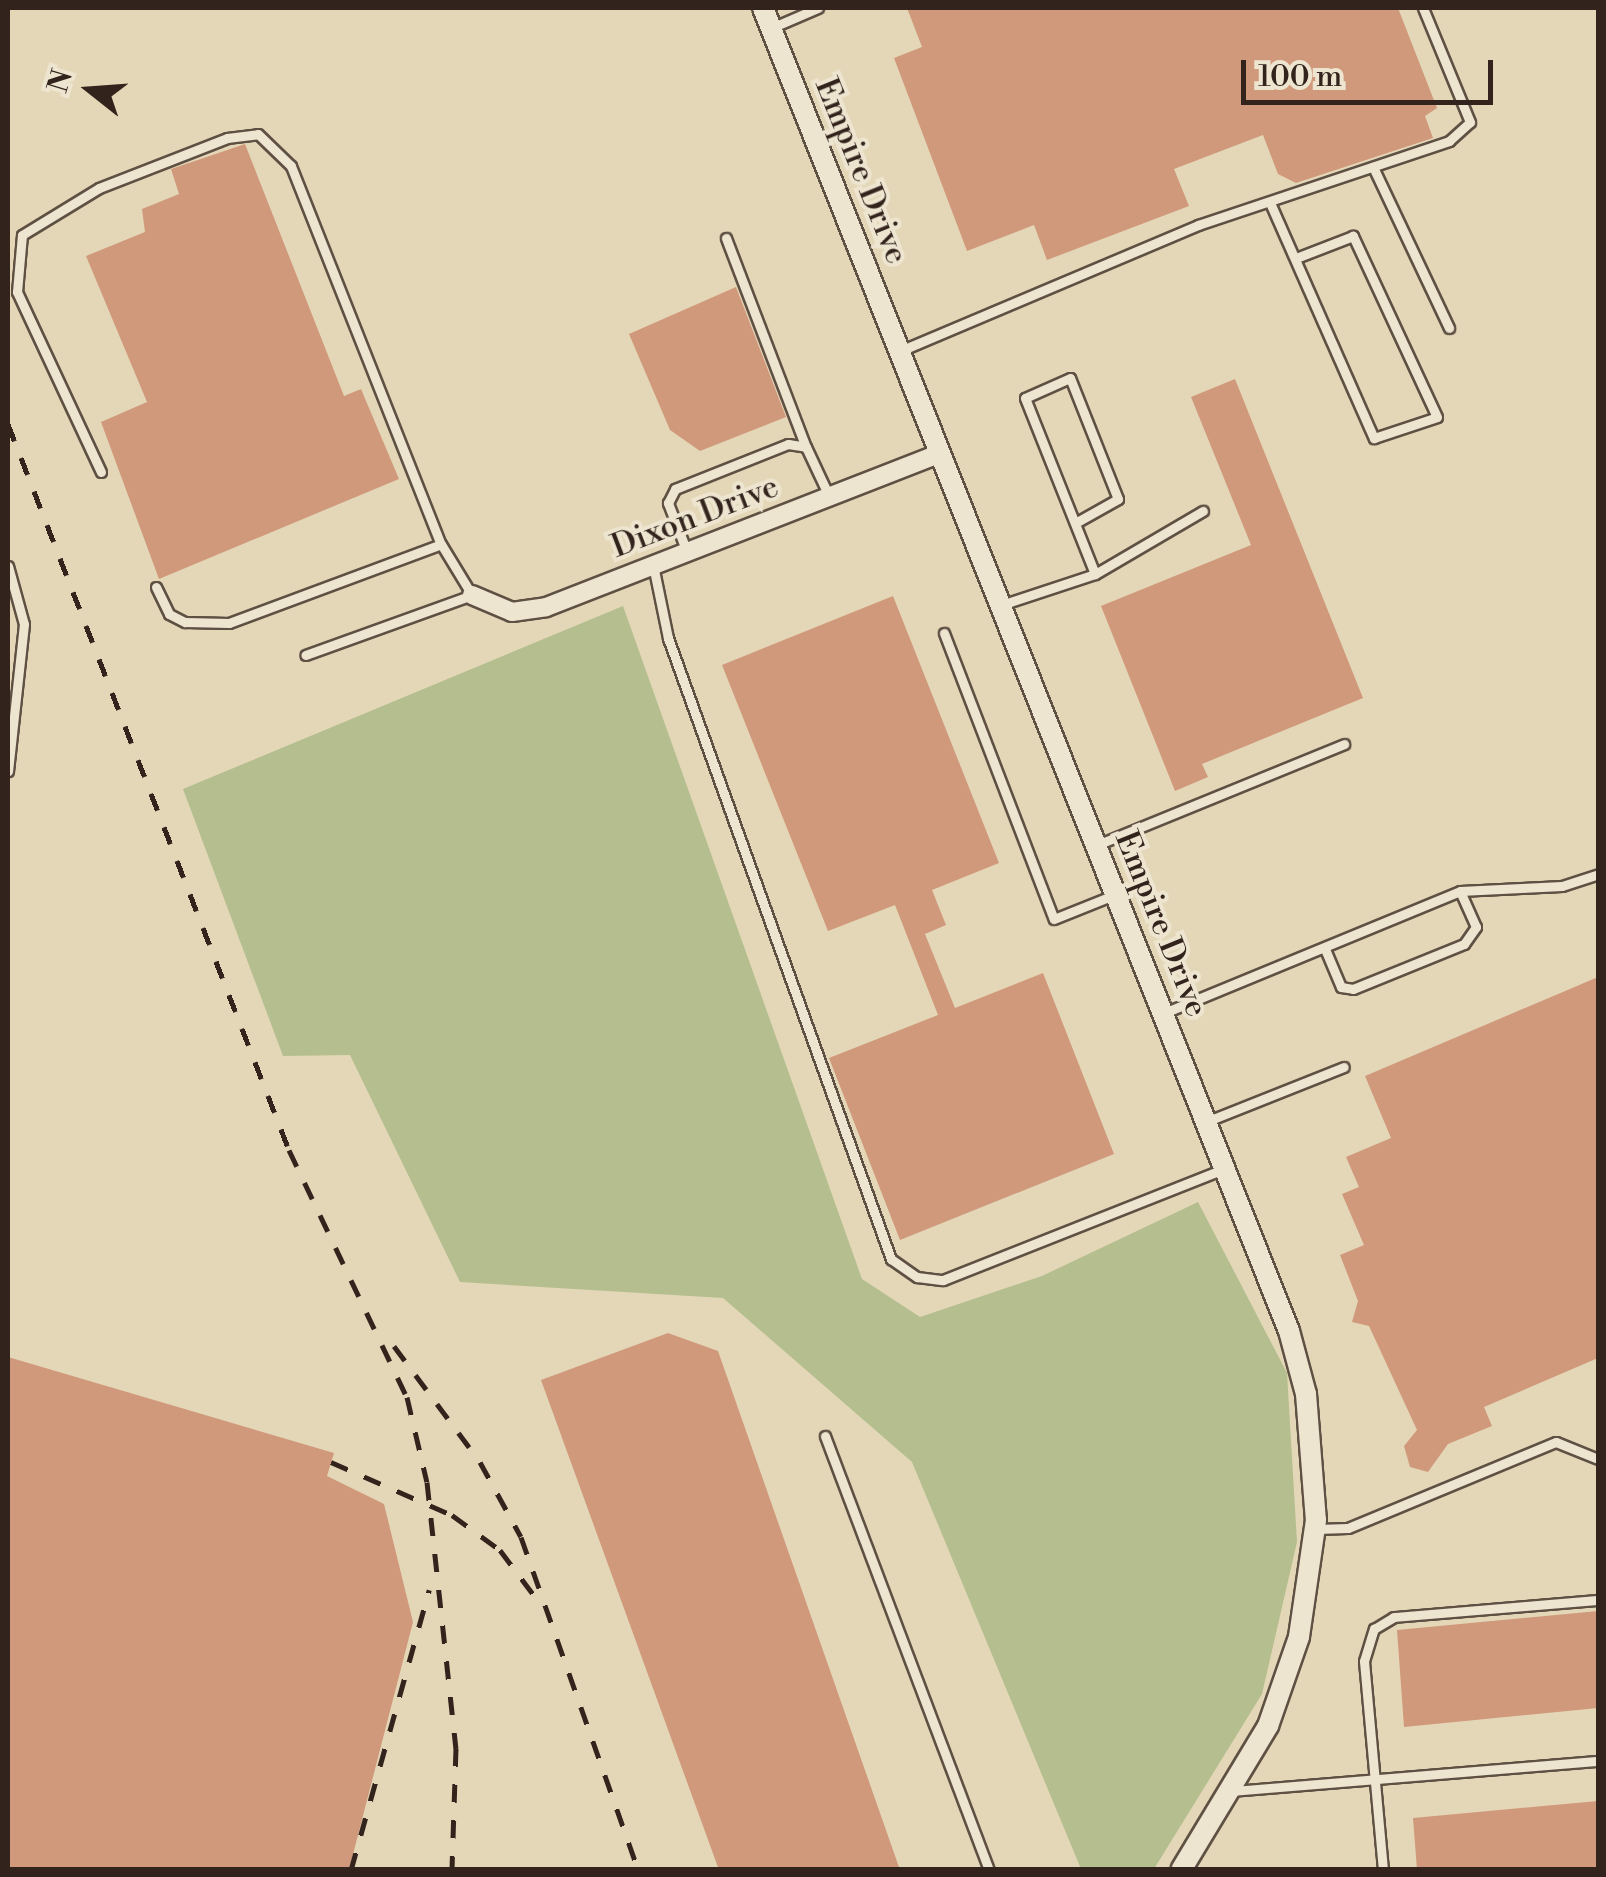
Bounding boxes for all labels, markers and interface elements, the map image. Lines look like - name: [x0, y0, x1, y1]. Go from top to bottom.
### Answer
- north arrow: [40, 40, 140, 140]
- scale bar: [1246, 40, 1498, 102]
- text: 100 m: [1258, 58, 1342, 96]
- text: N: [41, 65, 81, 97]
- street label: Empire Drive: [806, 73, 916, 269]
- street label: Dixon Drive: [606, 468, 784, 566]
- street label: Empire Drive: [1106, 826, 1216, 1022]

